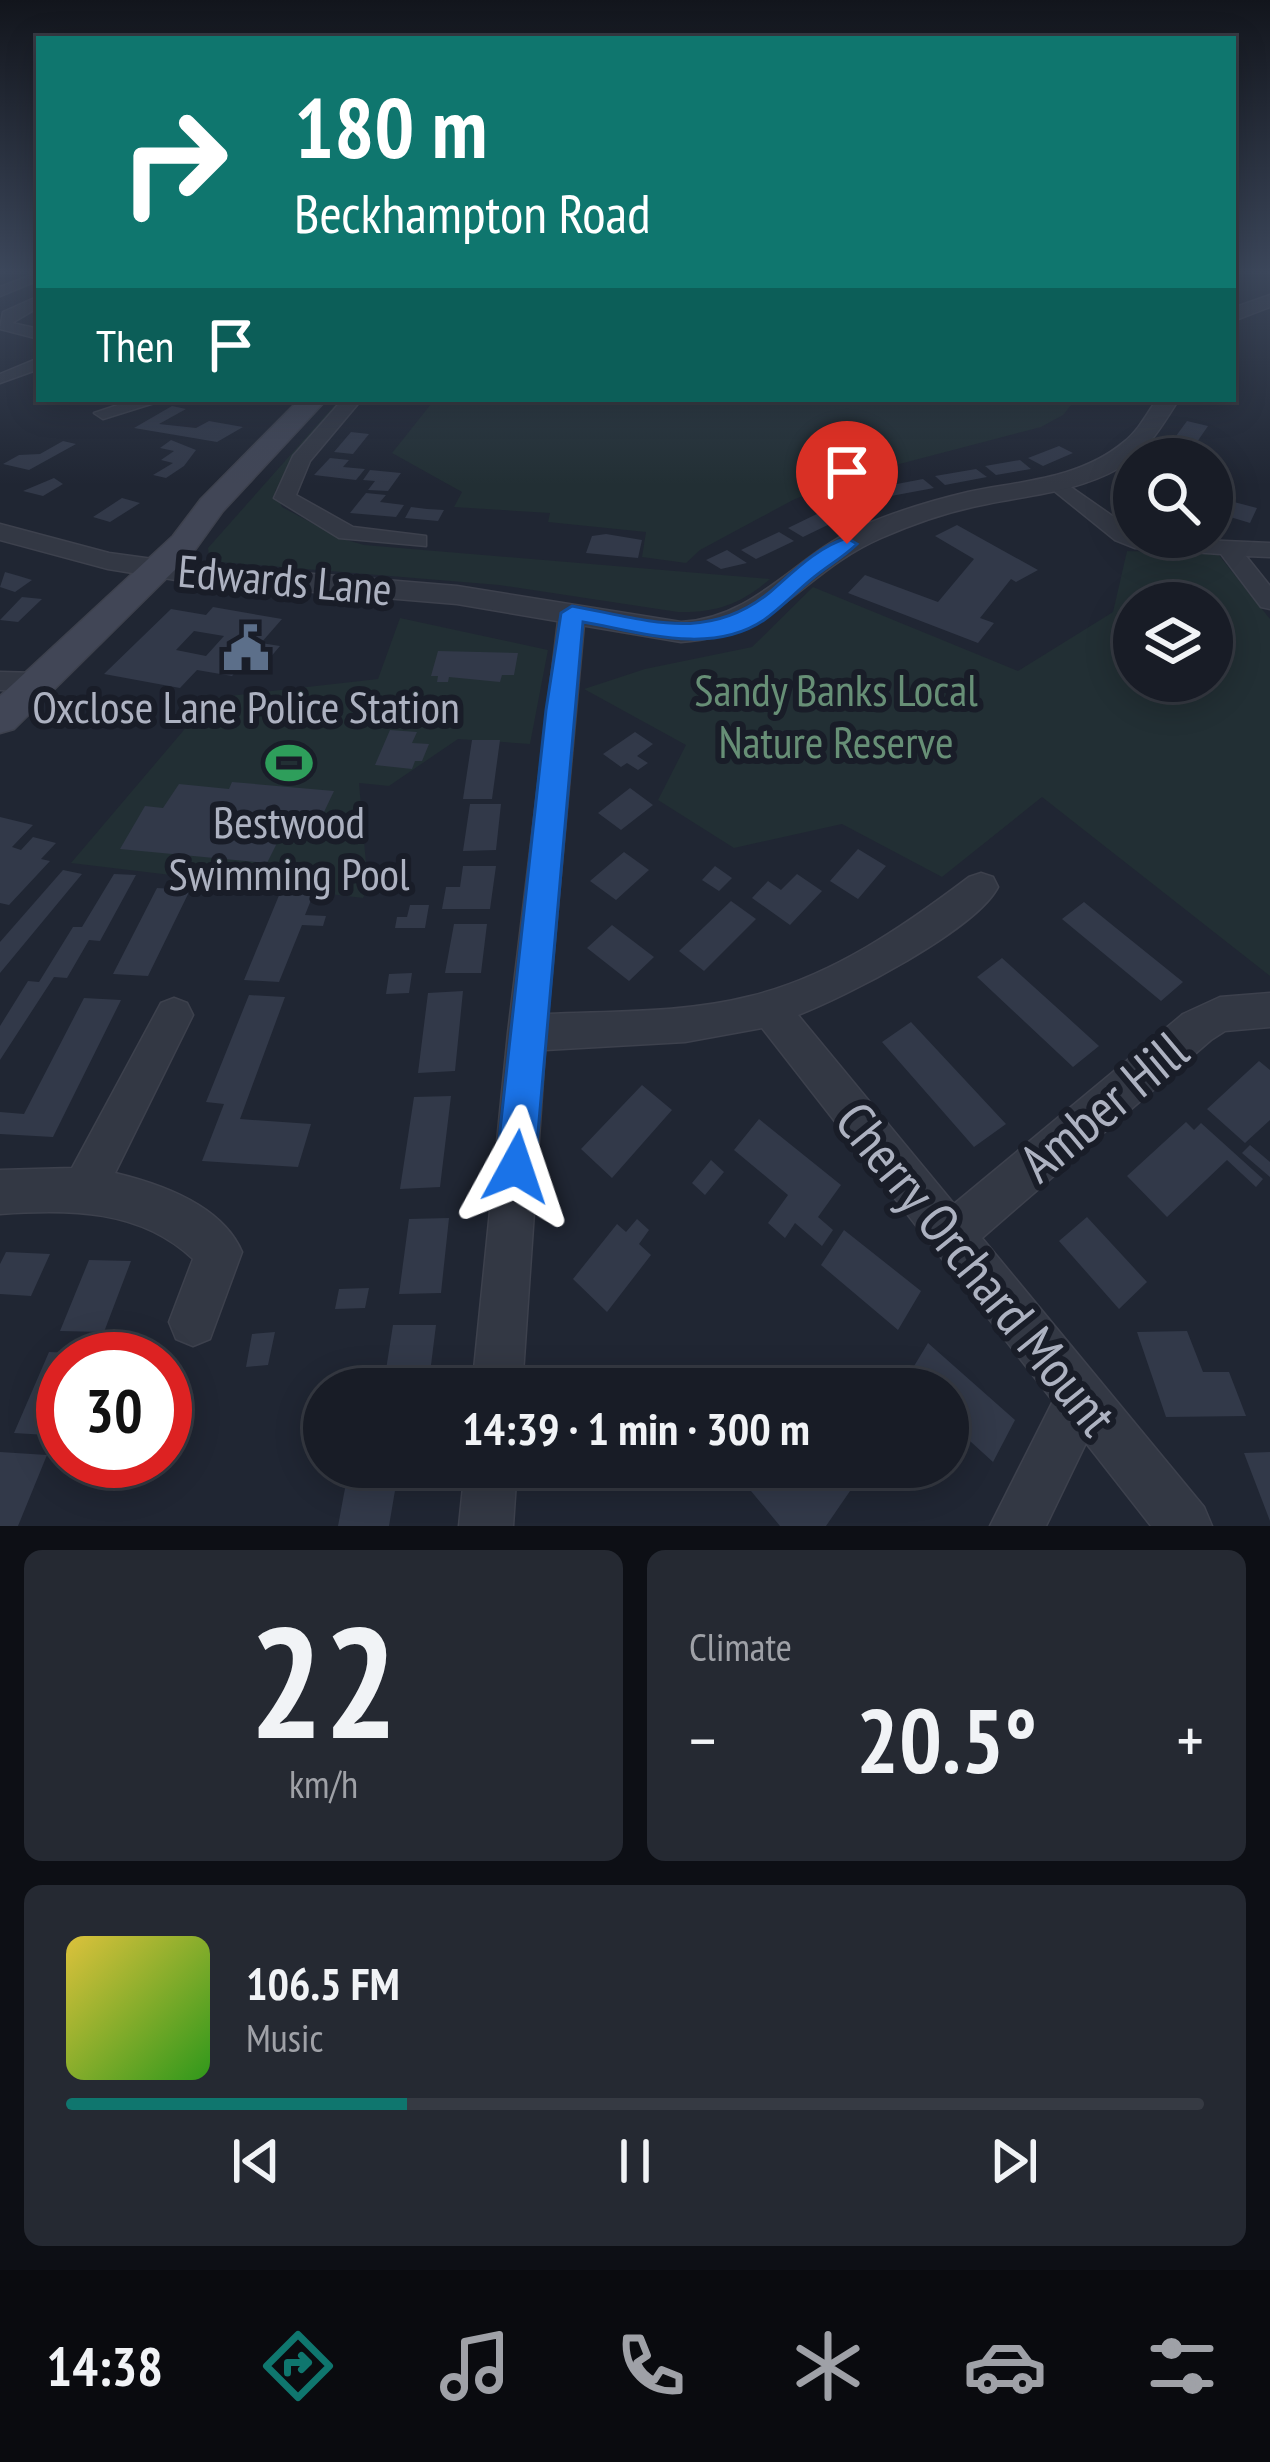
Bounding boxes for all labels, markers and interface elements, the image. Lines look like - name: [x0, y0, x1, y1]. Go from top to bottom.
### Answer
- text: 180 m: [294, 72, 487, 181]
- icon: right: [96, 84, 252, 240]
- text: Beckhampton Road: [294, 178, 651, 248]
- icon: arrive: [198, 312, 264, 378]
- text: Then: [96, 316, 174, 374]
- pin: [796, 421, 898, 544]
- map controls: [1113, 438, 1233, 702]
- button: search: [1113, 438, 1233, 558]
- icon: arrive: [814, 439, 880, 505]
- street label: Edwards Lane: [176, 541, 394, 617]
- button: layers: [1113, 582, 1233, 702]
- public building icon: Oxclose Lane Police Station: [221, 623, 271, 673]
- park label: Sandy Banks Local Nature Reserve: [694, 660, 978, 770]
- place label: Oxclose Lane Police Station: [32, 677, 460, 735]
- sports icon: Bestwood Swimming Pool: [264, 738, 314, 788]
- place label: Bestwood Swimming Pool: [168, 792, 410, 902]
- street label: Amber Hill: [1004, 1015, 1202, 1197]
- street label: Cherry Orchard Mount: [821, 1087, 1133, 1449]
- position arrow: [453, 1104, 579, 1230]
- speed limit sign: 30: [36, 1332, 192, 1488]
- text: 14:39 · 1 min · 300 m: [462, 1399, 810, 1457]
- text: 22: [249, 1579, 398, 1781]
- text: Climate: [689, 1621, 792, 1672]
- text: 20.5°: [856, 1681, 1037, 1798]
- text: −: [689, 1697, 716, 1782]
- text: +: [1177, 1697, 1204, 1782]
- text: km/h: [289, 1758, 358, 1809]
- text: 106.5 FM: [246, 1954, 400, 2012]
- text: Music: [246, 2012, 323, 2063]
- icon: previous: [223, 2128, 289, 2194]
- icon: pause: [602, 2128, 668, 2194]
- icon: next: [981, 2128, 1047, 2194]
- icon: directions: [256, 2324, 340, 2408]
- icon: music: [433, 2324, 517, 2408]
- icon: phone: [609, 2324, 693, 2408]
- icon: climate: [786, 2324, 870, 2408]
- icon: car: [963, 2324, 1047, 2408]
- icon: filters: [1140, 2324, 1224, 2408]
- text: 14:38: [46, 2331, 163, 2401]

